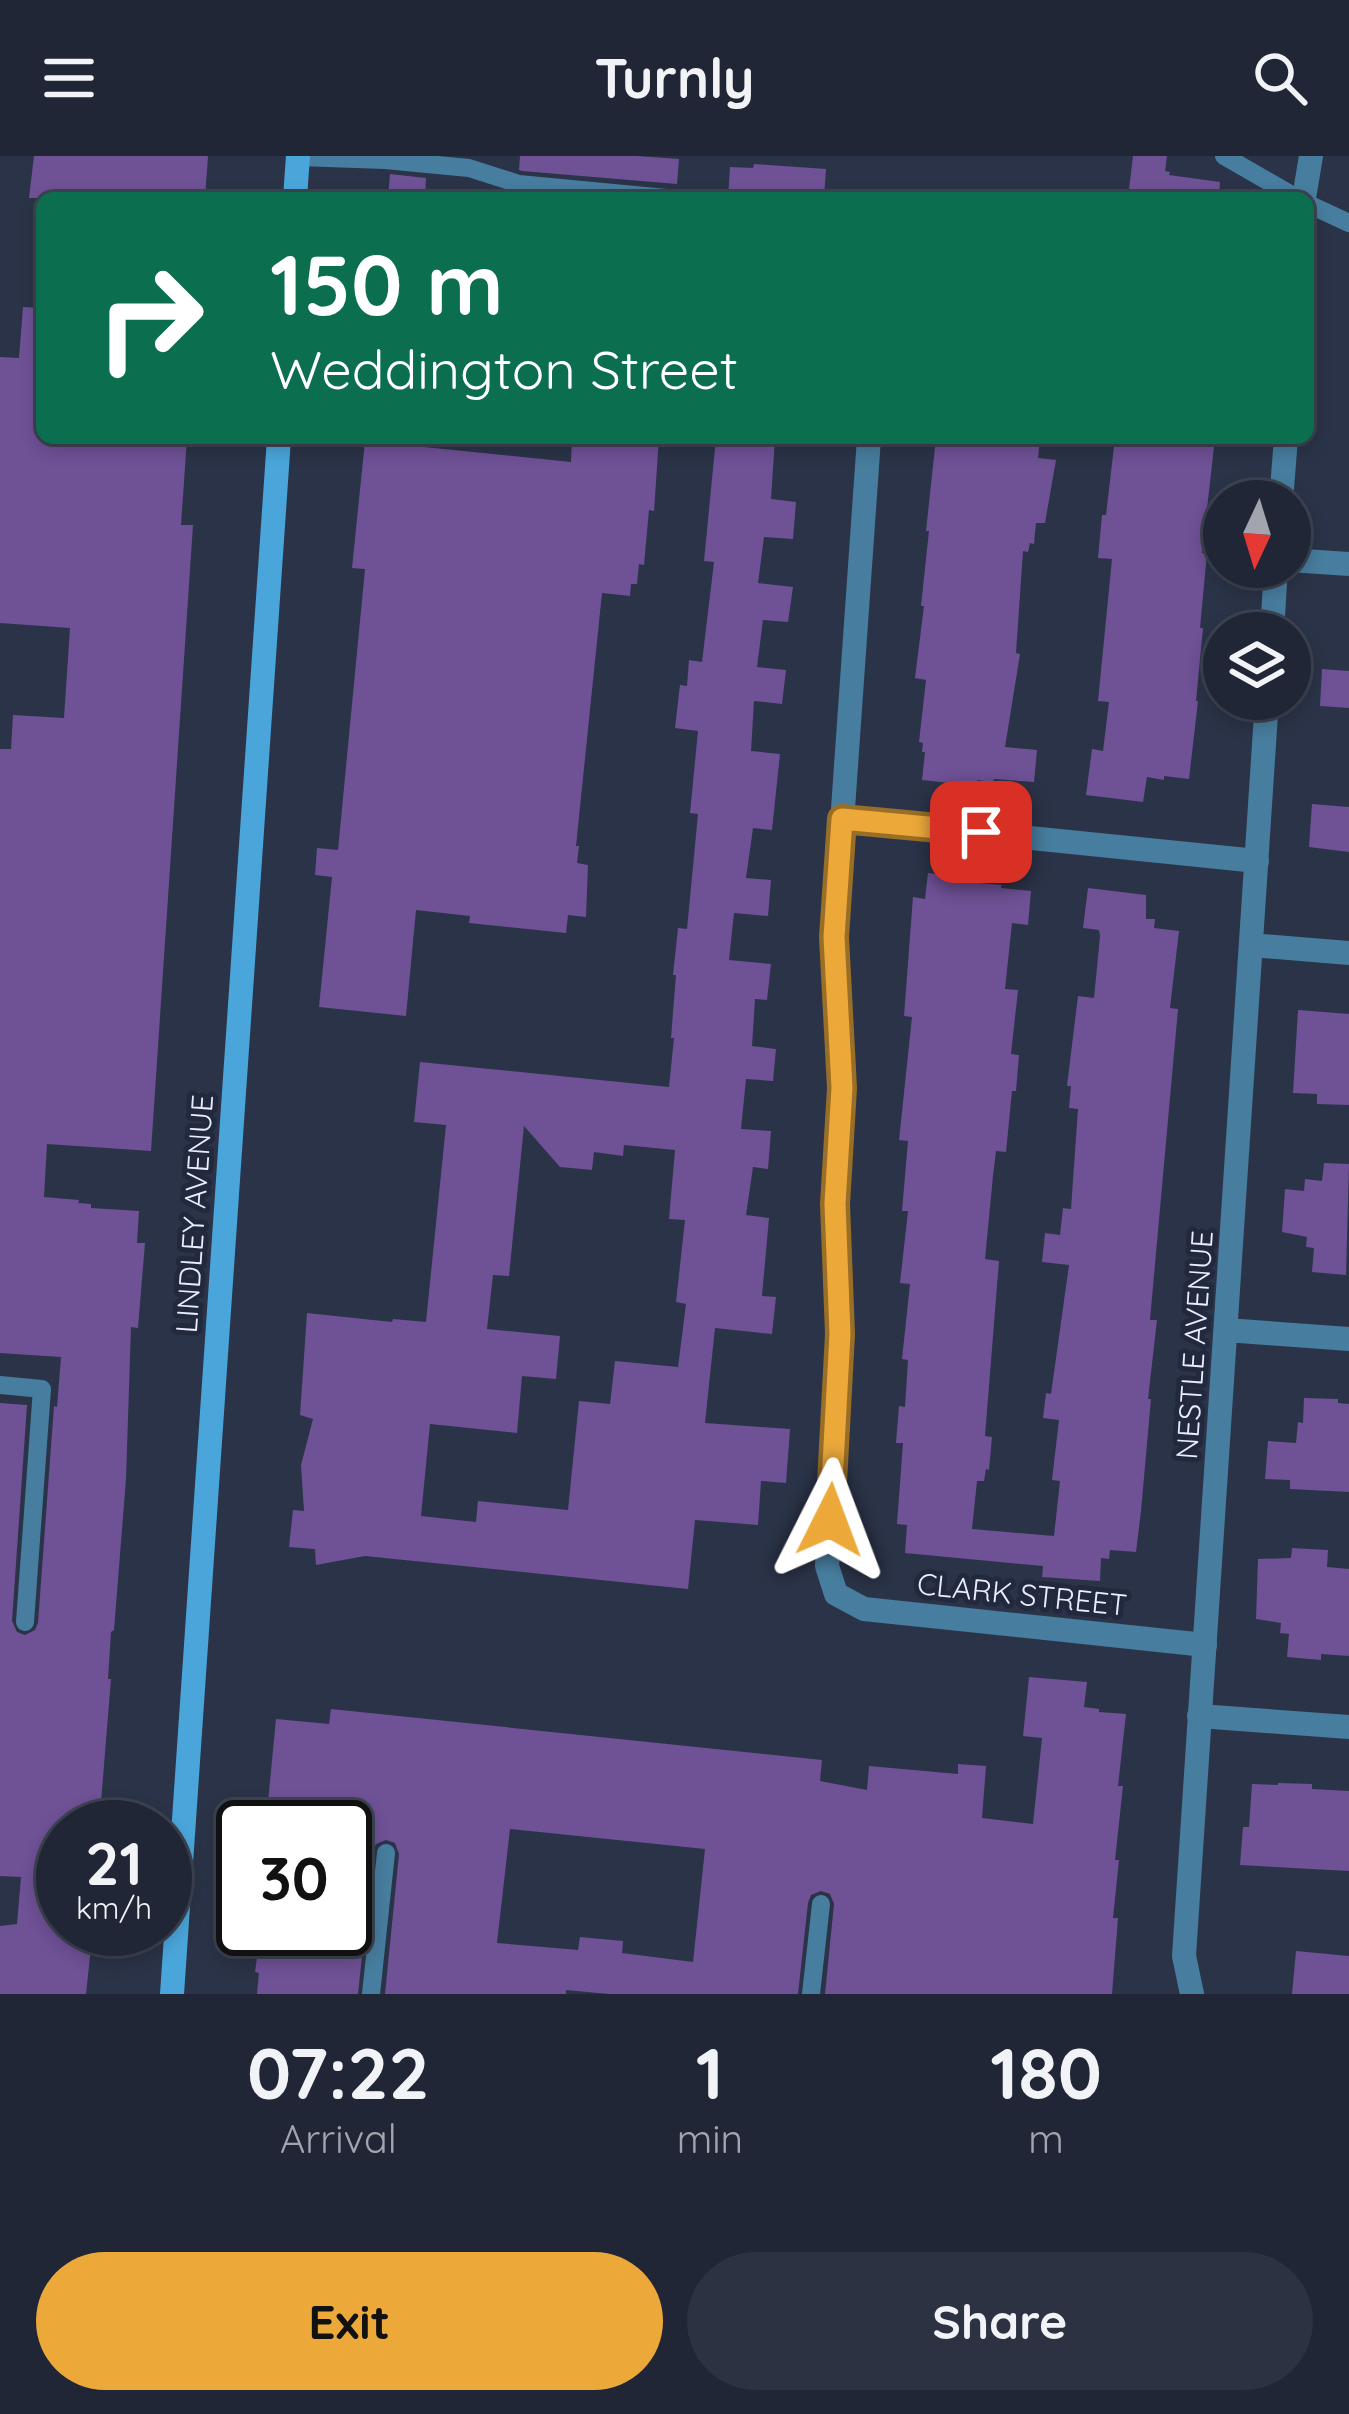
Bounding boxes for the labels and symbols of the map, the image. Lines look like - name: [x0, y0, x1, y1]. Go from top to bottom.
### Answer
- north arrow: [1203, 480, 1311, 588]
- pin: [930, 781, 1032, 883]
- street label: LINDLEY AVENUE: [167, 1094, 221, 1334]
- street label: NESTLE AVENUE: [1167, 1229, 1221, 1460]
- position arrow: [767, 1457, 893, 1583]
- street label: CLARK STREET: [915, 1564, 1129, 1624]
- speed limit sign: 30: [216, 1800, 372, 1956]

